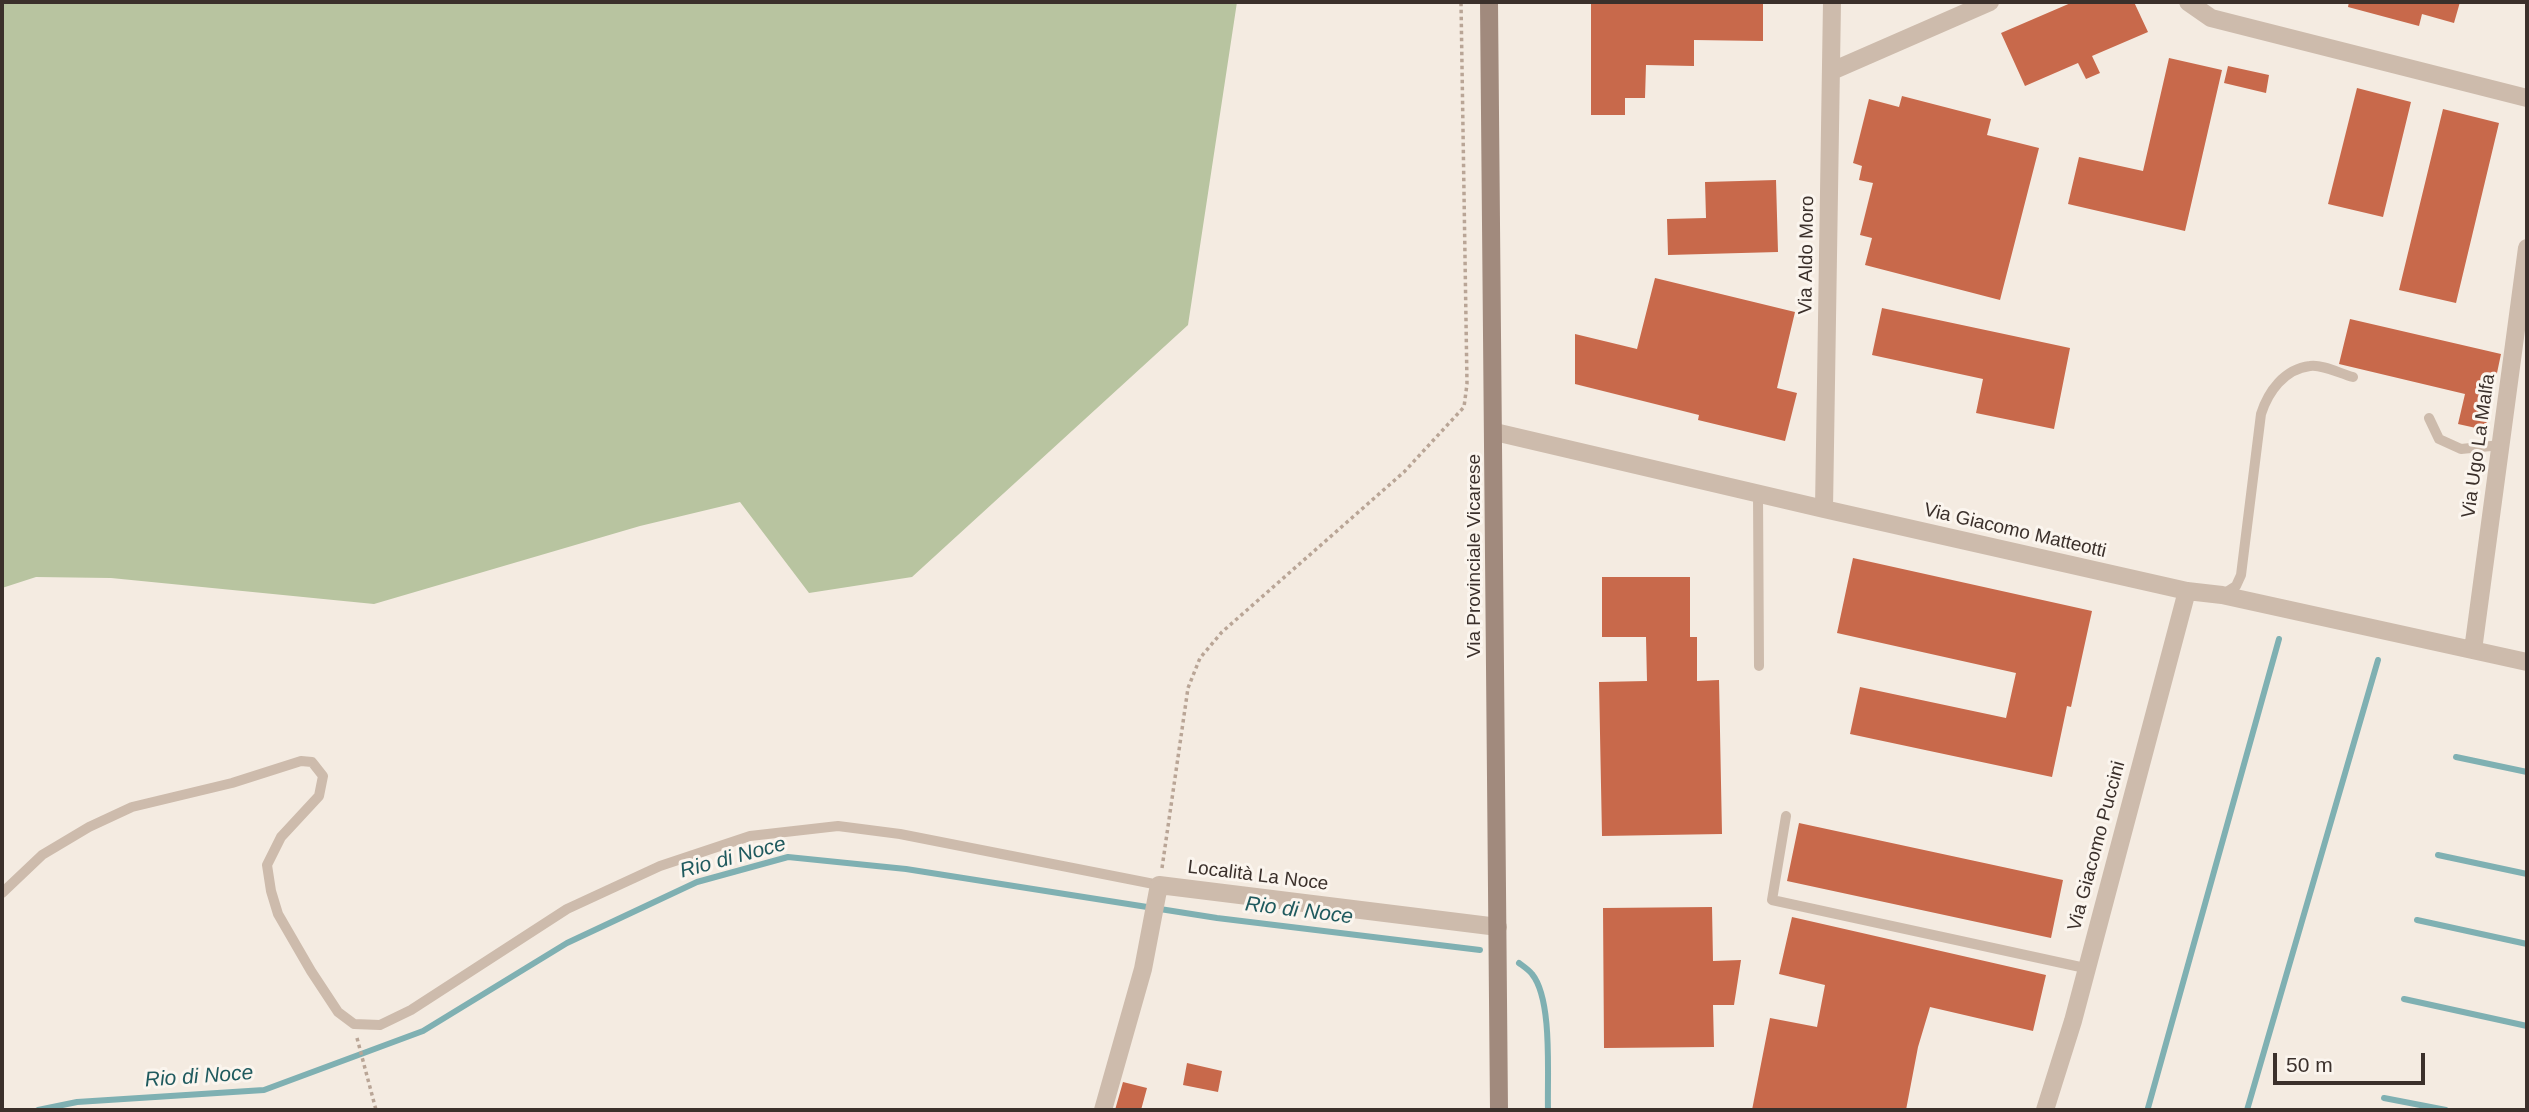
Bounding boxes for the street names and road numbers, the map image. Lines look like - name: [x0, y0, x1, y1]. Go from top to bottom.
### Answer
- street label: Via Aldo Moro: [1795, 195, 1819, 315]
- street label: Via Ugo La Malfa: [2458, 372, 2500, 520]
- street label: Via Provinciale Vicarese: [1464, 454, 1486, 658]
- street label: Via Giacomo Matteotti: [1922, 499, 2108, 563]
- street label: Via Giacomo Puccini: [2063, 759, 2131, 933]
- street label: Località La Noce: [1186, 856, 1330, 896]

